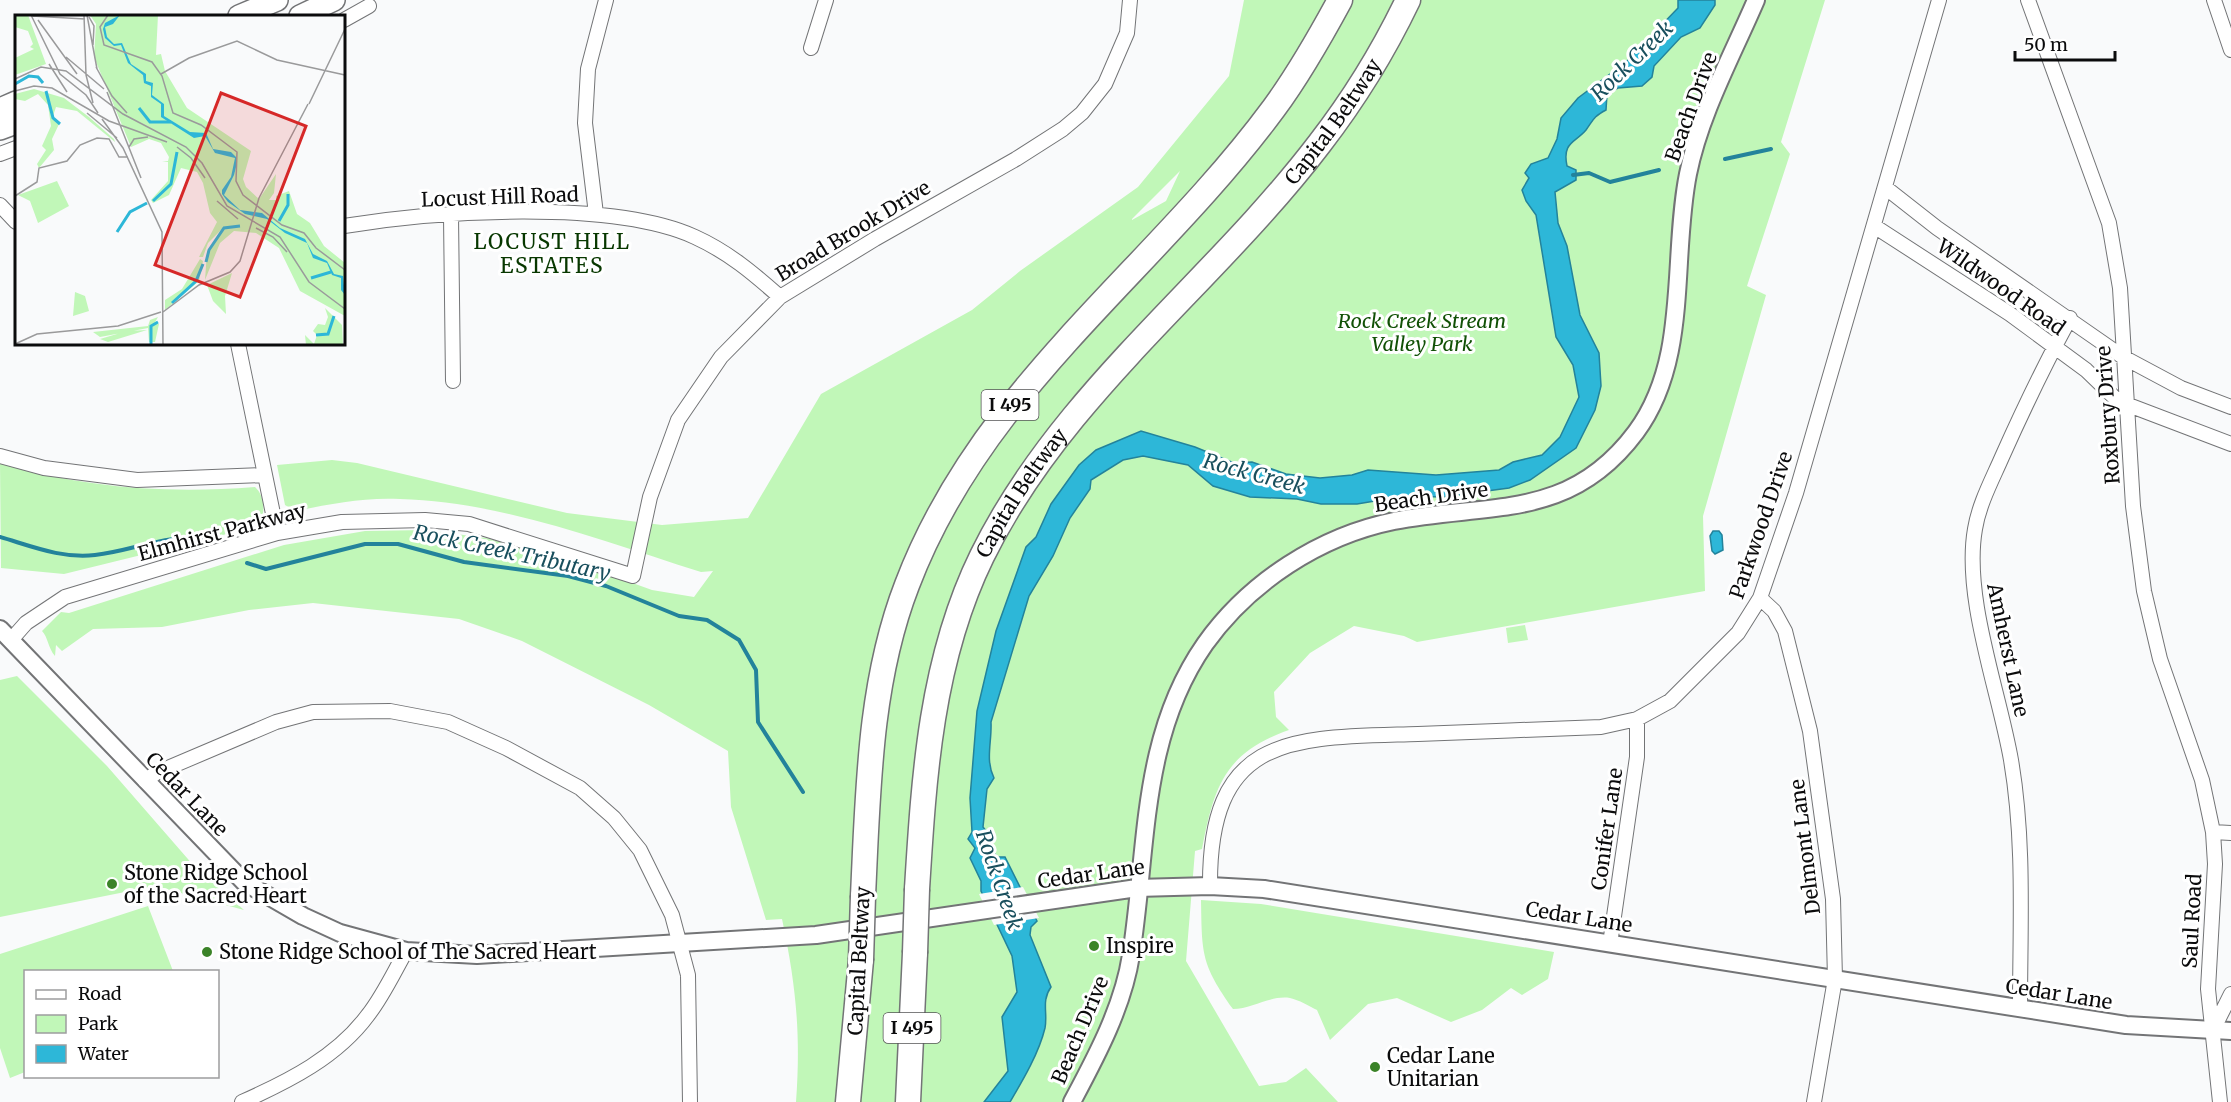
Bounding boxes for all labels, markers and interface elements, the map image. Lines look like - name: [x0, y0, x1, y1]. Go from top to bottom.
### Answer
- water label: Rock Creek: [1585, 14, 1679, 107]
- inset map: [15, 15, 345, 345]
- scale bar: [2015, 24, 2116, 62]
- text: 50 m: [2024, 33, 2068, 56]
- street label: Beach Drive: [1659, 49, 1722, 165]
- street label: Capital Beltway: [1279, 54, 1386, 189]
- street label: Broad Brook Drive: [771, 175, 935, 287]
- street label: Locust Hill Road: [421, 181, 579, 212]
- district label: LOCUST HILL ESTATES: [474, 228, 631, 279]
- street label: Wildwood Road: [1931, 232, 2070, 340]
- park label: Rock Creek Stream Valley Park: [1338, 308, 1506, 356]
- street label: Roxbury Drive: [2090, 345, 2125, 485]
- road number: I 495: [982, 390, 1038, 420]
- street label: Capital Beltway: [970, 423, 1072, 562]
- water label: Rock Creek: [1200, 447, 1308, 500]
- street label: Parkwood Drive: [1724, 448, 1797, 602]
- street label: Beach Drive: [1372, 476, 1490, 517]
- street label: Elmhirst Parkway: [135, 497, 309, 566]
- water label: Rock Creek Tributary: [411, 518, 613, 587]
- street label: Amherst Lane: [1982, 580, 2035, 719]
- street label: Cedar Lane: [141, 746, 234, 841]
- street label: Conifer Lane: [1586, 766, 1627, 892]
- street label: Delmont Lane: [1784, 778, 1825, 916]
- water label: Rock Creek: [970, 826, 1029, 934]
- street label: Cedar Lane: [1036, 854, 1146, 893]
- place label: Stone Ridge School of the Sacred Heart: [124, 860, 308, 908]
- street label: Saul Road: [2177, 873, 2206, 969]
- marker: Stone Ridge School of the Sacred Heart: [105, 877, 119, 891]
- street label: Capital Beltway: [842, 886, 875, 1036]
- street label: Cedar Lane: [1524, 896, 1634, 937]
- place label: Inspire: [1106, 933, 1174, 958]
- place label: Stone Ridge School of The Sacred Heart: [219, 939, 597, 964]
- marker: Inspire: [1087, 939, 1101, 953]
- marker: Stone Ridge School of The Sacred Heart: [200, 945, 214, 959]
- legend: [24, 970, 219, 1078]
- street label: Beach Drive: [1046, 972, 1113, 1088]
- street label: Cedar Lane: [2004, 973, 2114, 1014]
- text: Road: [78, 982, 122, 1005]
- text: Park: [78, 1012, 119, 1035]
- road number: I 495: [884, 1013, 940, 1043]
- text: Water: [77, 1042, 129, 1065]
- place label: Cedar Lane Unitarian: [1387, 1043, 1495, 1091]
- marker: Cedar Lane Unitarian: [1368, 1060, 1382, 1074]

